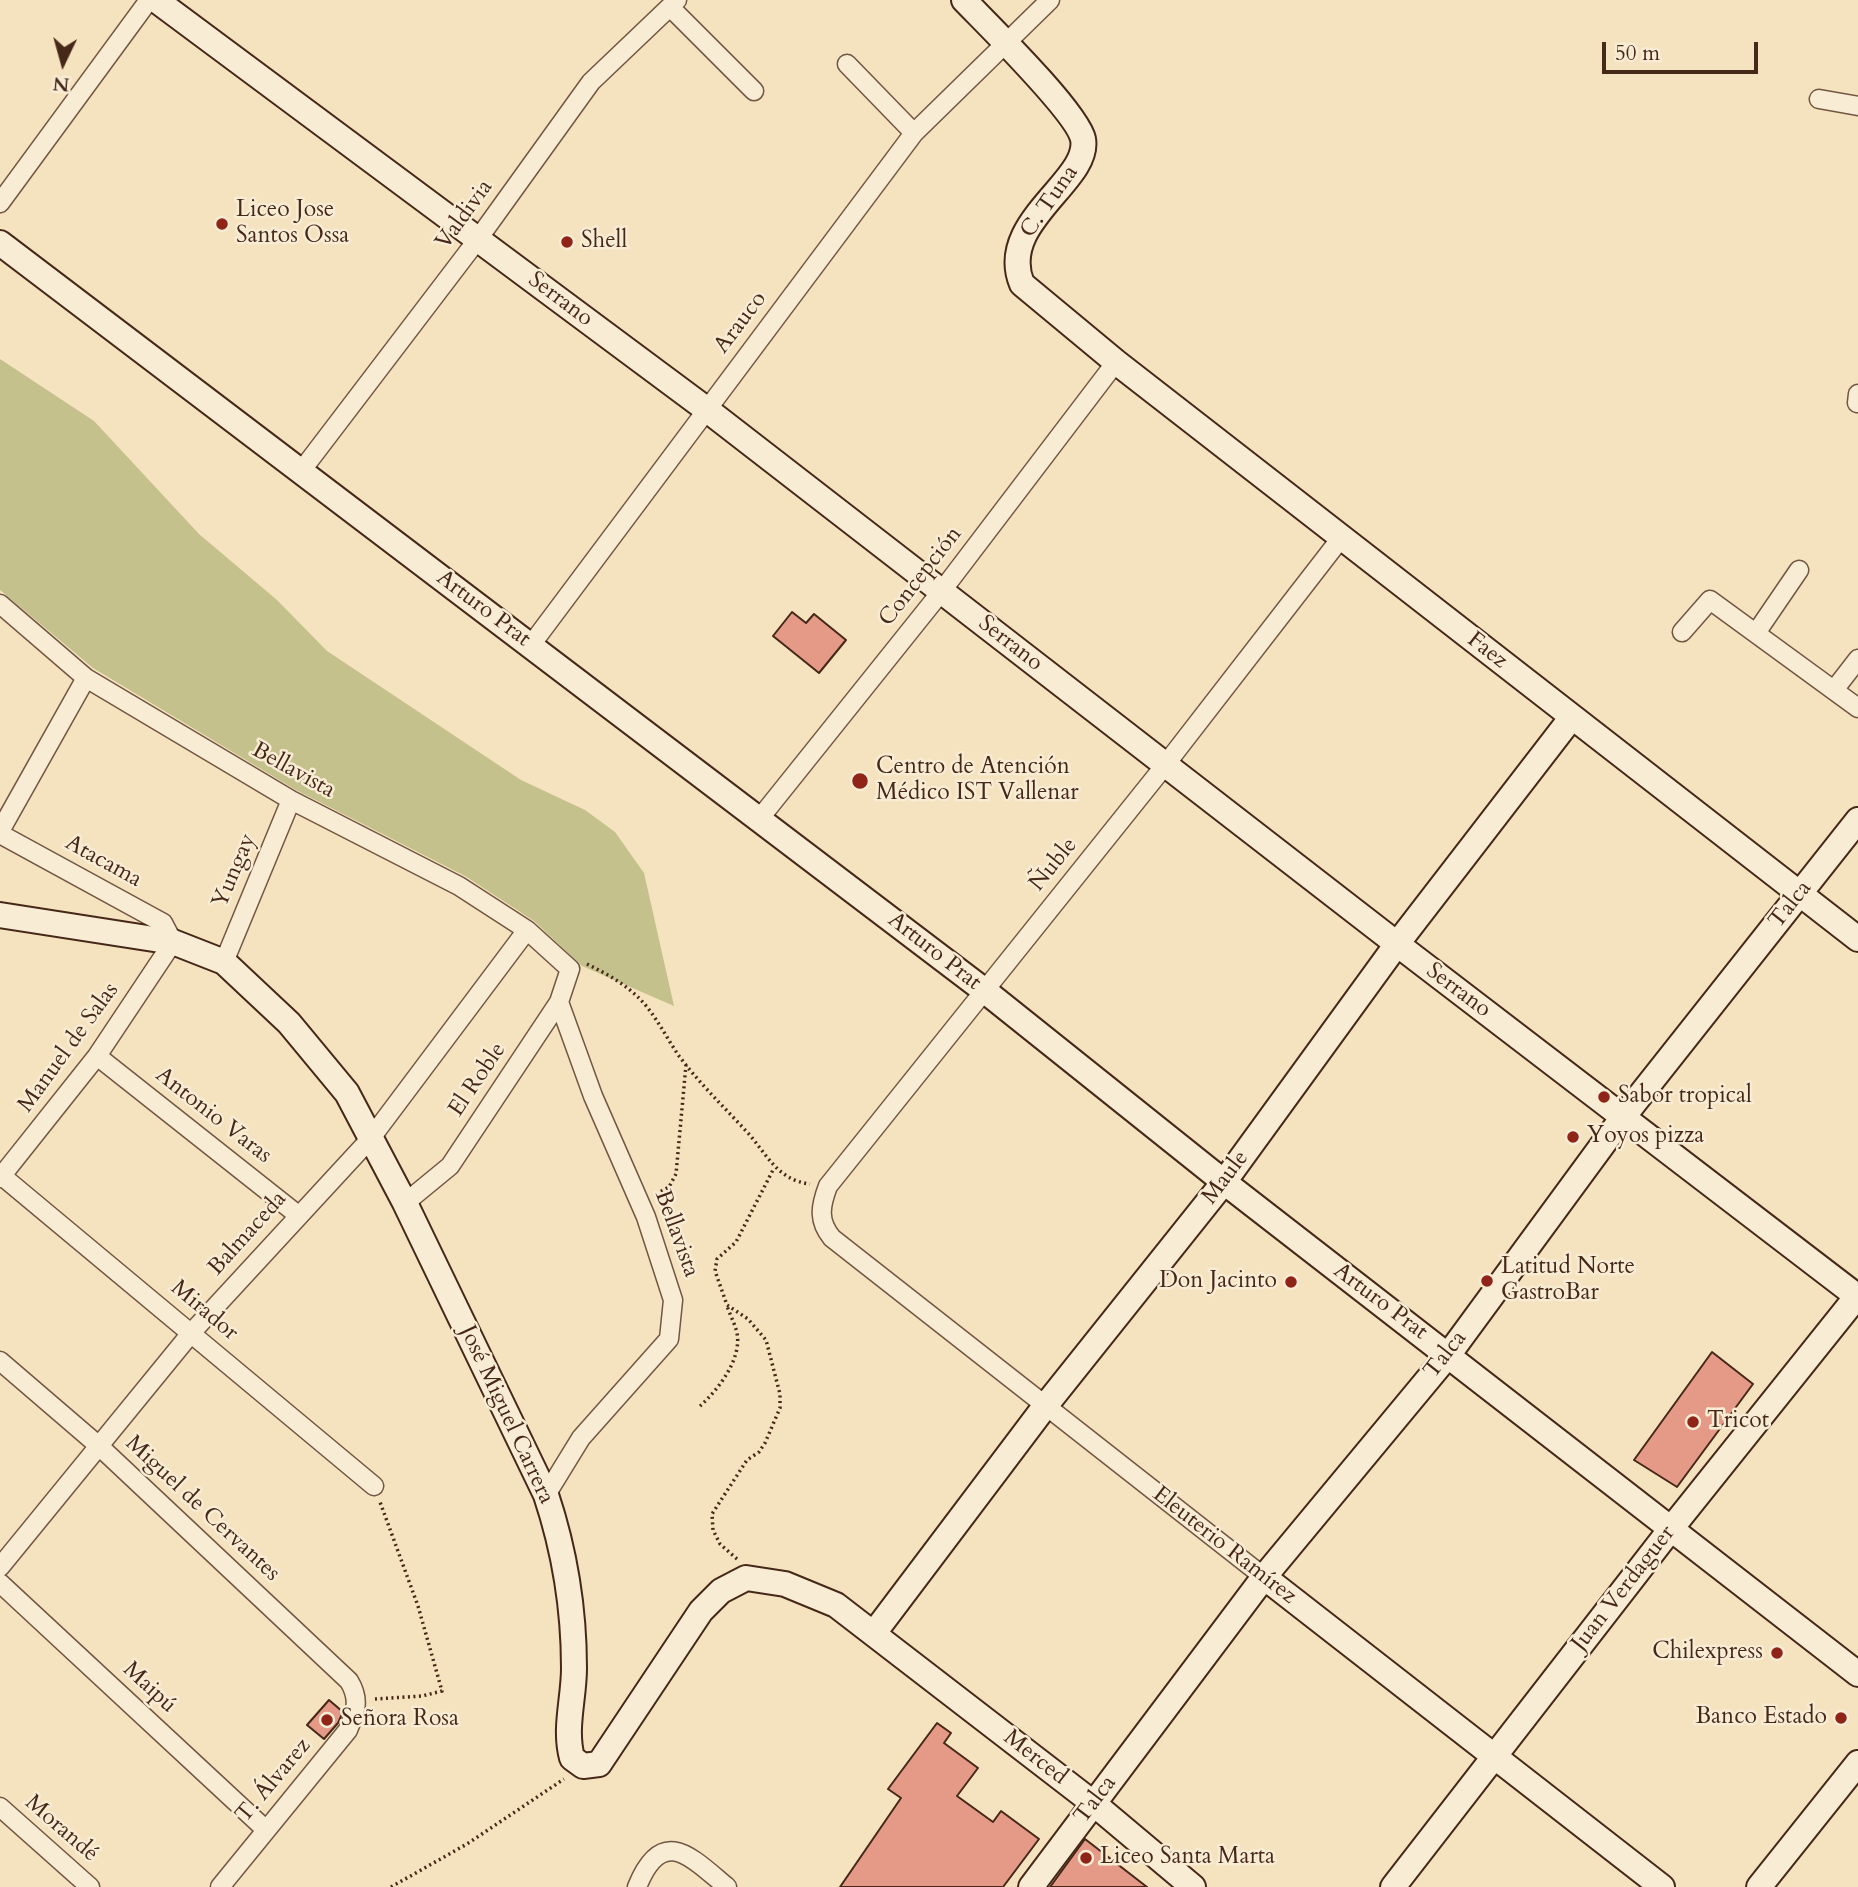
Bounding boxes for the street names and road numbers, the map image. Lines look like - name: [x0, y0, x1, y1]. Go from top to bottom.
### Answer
- street label: C. Tuna: [1015, 160, 1085, 244]
- street label: Valdivia: [430, 175, 500, 255]
- street label: Serrano: [522, 267, 598, 333]
- street label: Arauco: [709, 287, 773, 359]
- street label: Concepción: [874, 522, 968, 632]
- street label: Arturo Prat: [430, 565, 536, 653]
- street label: Serrano: [972, 610, 1048, 678]
- street label: Faez: [1461, 627, 1513, 675]
- street label: Bellavista: [247, 737, 339, 805]
- street label: Atacama: [60, 830, 146, 894]
- street label: Yungay: [207, 830, 263, 912]
- street label: Ñuble: [1024, 833, 1084, 897]
- street label: Talca: [1764, 876, 1818, 934]
- street label: Arturo Prat: [882, 907, 986, 997]
- street label: Serrano: [1420, 958, 1496, 1024]
- street label: Manuel de Salas: [13, 978, 125, 1118]
- street label: El Roble: [443, 1038, 513, 1122]
- street label: Antonio Varas: [149, 1062, 277, 1170]
- street label: Maule: [1197, 1146, 1255, 1210]
- street label: Balmaceda: [203, 1186, 293, 1282]
- street label: Bellavista: [648, 1187, 704, 1281]
- street label: Arturo Prat: [1327, 1258, 1433, 1346]
- street label: Mirador: [165, 1275, 243, 1347]
- street label: José Miguel Carrera: [453, 1321, 559, 1509]
- street label: Talca: [1419, 1326, 1473, 1384]
- street label: Miguel de Cervantes: [119, 1430, 285, 1588]
- street label: Eleuterio Ramírez: [1146, 1481, 1302, 1611]
- street label: Juan Verdaguer: [1566, 1521, 1682, 1657]
- street label: Maipú: [117, 1656, 181, 1720]
- street label: Merced: [997, 1724, 1073, 1792]
- street label: T. Álvarez: [231, 1733, 317, 1829]
- street label: Talca: [1069, 1770, 1123, 1830]
- street label: Morandé: [19, 1790, 103, 1868]

